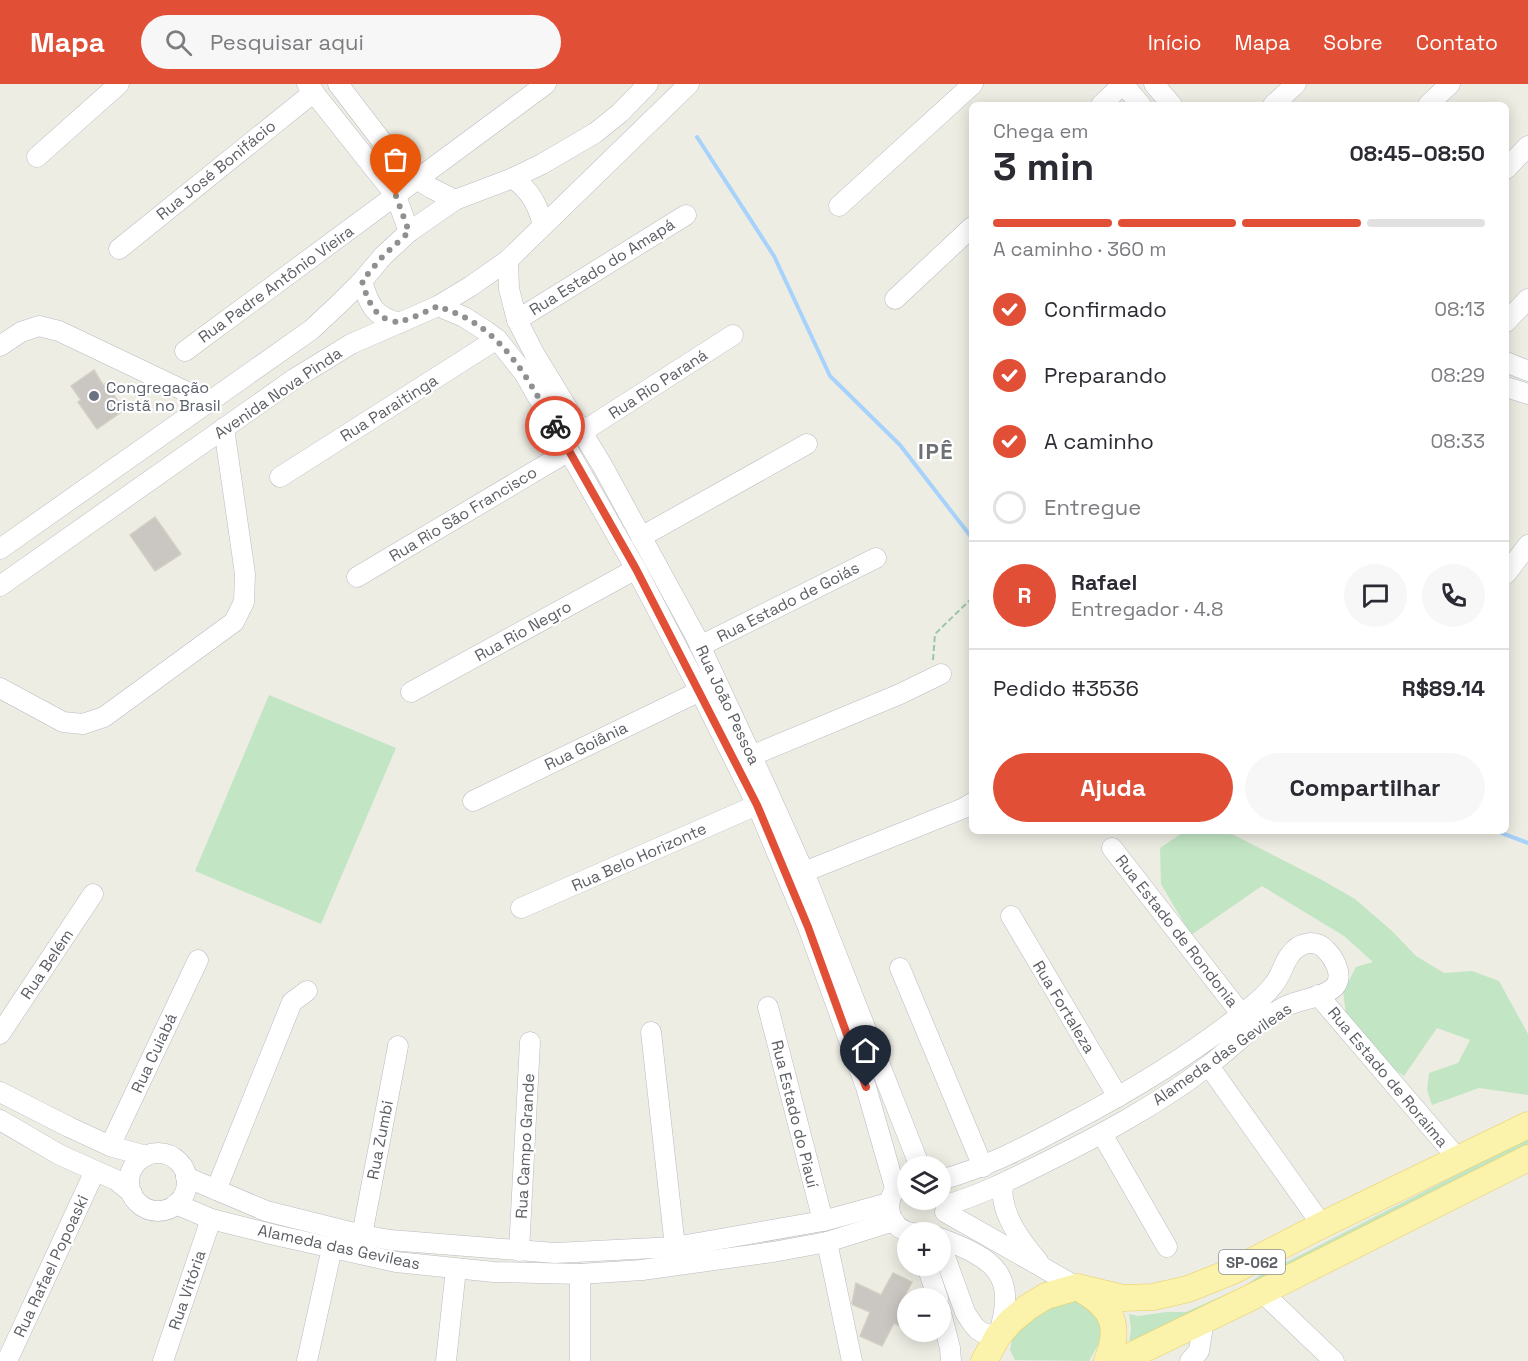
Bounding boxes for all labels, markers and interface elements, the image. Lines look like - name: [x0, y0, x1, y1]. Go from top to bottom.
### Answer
- search box: [141, 15, 561, 69]
- text: Mapa: [30, 24, 105, 60]
- icon: search: [162, 26, 195, 59]
- text: Pesquisar aqui: [210, 28, 364, 56]
- text: Início: [1148, 29, 1201, 56]
- text: Mapa: [1234, 29, 1290, 56]
- text: Sobre: [1323, 29, 1383, 56]
- text: Contato: [1416, 29, 1498, 56]
- street label: Rua José Bonifácio: [152, 115, 280, 225]
- text: Chega em: [993, 118, 1088, 144]
- pin: [370, 134, 421, 196]
- text: 08:45–08:50: [1349, 139, 1485, 167]
- text: 3 min: [993, 142, 1094, 191]
- icon: bag: [379, 143, 412, 176]
- street label: Rua Estado do Amapá: [525, 214, 679, 320]
- street label: Rua Padre Antônio Vieira: [194, 220, 358, 348]
- text: A caminho · 360 m: [993, 236, 1166, 262]
- icon: check: [993, 293, 1026, 326]
- text: Confirmado: [1044, 295, 1167, 323]
- text: 08:13: [1434, 296, 1485, 322]
- street label: Avenida Nova Pinda: [210, 342, 346, 444]
- street label: Rua Rio Paraná: [605, 344, 711, 424]
- icon: check: [993, 359, 1026, 392]
- text: Preparando: [1044, 361, 1167, 389]
- text: 08:29: [1430, 362, 1485, 388]
- street label: Rua Paraitinga: [336, 370, 442, 446]
- place label: Congregação Cristã no Brasil: [106, 377, 221, 416]
- marker: Congregação Cristã no Brasil: [87, 389, 101, 403]
- courier: [525, 396, 585, 456]
- icon: bike: [539, 410, 572, 443]
- icon: check: [993, 425, 1026, 458]
- text: A caminho: [1044, 427, 1154, 455]
- text: 08:33: [1431, 428, 1485, 454]
- district label: IPÊ: [918, 437, 954, 465]
- street label: Rua Rio São Francisco: [385, 462, 541, 566]
- text: Entregue: [1044, 493, 1141, 521]
- street label: Rua Estado de Goiás: [713, 557, 863, 647]
- button: chat: [1344, 564, 1407, 627]
- button: phone: [1422, 564, 1485, 627]
- text: Rafael: [1071, 568, 1137, 596]
- text: R: [1018, 581, 1031, 609]
- street label: Rua Rio Negro: [471, 596, 575, 666]
- text: Entregador · 4.8: [1071, 596, 1223, 622]
- street label: Rua João Pessoa: [691, 642, 765, 768]
- text: Pedido #3536: [993, 674, 1139, 702]
- text: R$89.14: [1402, 674, 1485, 702]
- street label: Rua Goiânia: [541, 717, 631, 775]
- button: Ajuda: [993, 753, 1233, 822]
- button: Compartilhar: [1245, 753, 1485, 822]
- street label: Rua Belo Horizonte: [568, 818, 710, 896]
- street label: Rua Estado de Rondonia: [1111, 851, 1243, 1011]
- street label: Rua Belém: [16, 925, 78, 1003]
- street label: Rua Fortaleza: [1028, 957, 1100, 1057]
- street label: Alameda das Gevileas: [1148, 998, 1296, 1110]
- street label: Rua Estado de Roraima: [1323, 1003, 1453, 1151]
- street label: Rua Cuiabá: [126, 1010, 182, 1096]
- pin: [840, 1025, 891, 1087]
- icon: home: [849, 1034, 882, 1067]
- street label: Rua Estado do Piauí: [766, 1038, 824, 1190]
- street label: Rua Campo Grande: [511, 1073, 539, 1219]
- street label: Rua Zumbi: [362, 1099, 398, 1181]
- map controls: [897, 1156, 951, 1342]
- button: layers: [897, 1156, 951, 1210]
- street label: Rua Rafael Popoaski: [9, 1191, 93, 1341]
- street label: Alameda das Gevileas: [256, 1220, 422, 1274]
- button: +: [897, 1222, 951, 1276]
- street label: Rua Vitória: [164, 1247, 210, 1333]
- road number: SP-062: [1219, 1250, 1285, 1274]
- button: −: [897, 1288, 951, 1342]

